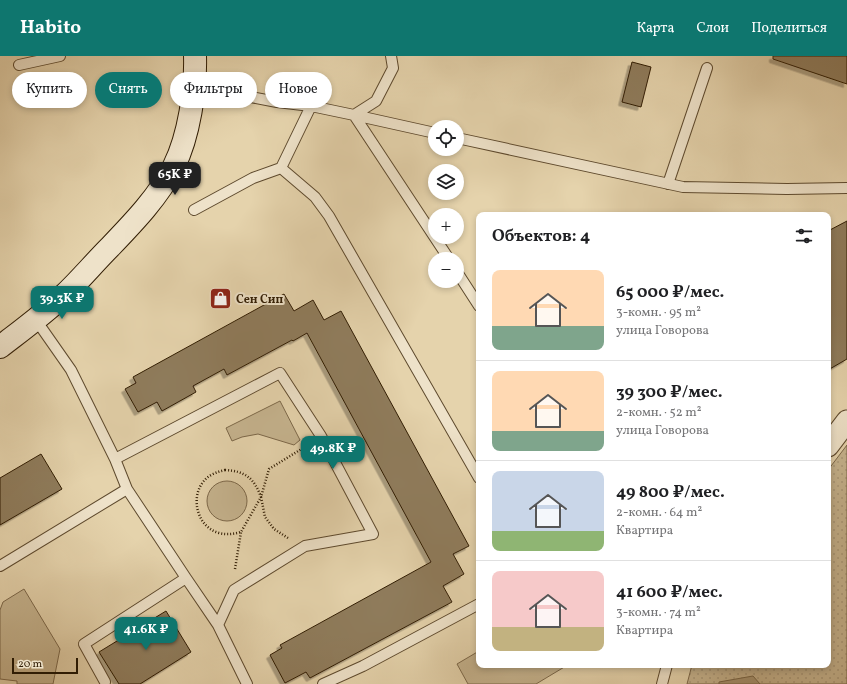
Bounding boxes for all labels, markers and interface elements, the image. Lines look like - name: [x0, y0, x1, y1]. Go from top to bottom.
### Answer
- text: Habito: [20, 15, 81, 41]
- text: Карта: [636, 19, 674, 38]
- text: Слои: [696, 19, 729, 38]
- text: Поделиться: [751, 19, 827, 38]
- chip: Купить: [12, 72, 87, 108]
- chip: Снять: [95, 72, 162, 108]
- chip: Фильтры: [170, 72, 257, 108]
- chip: Новое: [265, 72, 332, 108]
- map controls: [428, 120, 464, 288]
- button: locate: [428, 120, 464, 156]
- pin: 65K ₽: [147, 162, 203, 196]
- button: layers: [428, 164, 464, 200]
- text: 65K ₽: [158, 166, 192, 184]
- button: +: [428, 208, 464, 244]
- text: Объектов: 4: [492, 225, 590, 248]
- icon: filters: [793, 225, 815, 247]
- button: −: [428, 252, 464, 288]
- text: 65 000 ₽/мес.: [616, 281, 724, 304]
- pin: 39.3K ₽: [25, 286, 99, 320]
- shop icon: Сен Сип: [208, 286, 234, 312]
- icon: home: [524, 286, 572, 334]
- text: 39.3K ₽: [40, 290, 84, 308]
- place label: Сен Сип: [236, 292, 283, 308]
- text: 3-комн. · 95 m²: [616, 304, 701, 322]
- text: улица Говорова: [616, 322, 709, 340]
- text: 39 300 ₽/мес.: [616, 381, 722, 404]
- icon: home: [524, 387, 572, 435]
- text: 2-комн. · 52 m²: [616, 404, 702, 422]
- text: улица Говорова: [616, 422, 709, 440]
- pin: 49.8K ₽: [296, 436, 370, 470]
- text: 49.8K ₽: [310, 440, 356, 458]
- text: 49 800 ₽/мес.: [616, 481, 725, 504]
- icon: home: [524, 487, 572, 535]
- text: 2-комн. · 64 m²: [616, 504, 702, 522]
- text: Квартира: [616, 522, 673, 540]
- text: 41 600 ₽/мес.: [616, 581, 723, 604]
- icon: home: [524, 587, 572, 635]
- text: 3-комн. · 74 m²: [616, 604, 701, 622]
- pin: 41.6K ₽: [109, 617, 183, 651]
- text: 41.6K ₽: [124, 621, 168, 639]
- text: Квартира: [616, 622, 673, 640]
- scale bar: [12, 656, 78, 675]
- text: 20 m: [18, 657, 42, 672]

